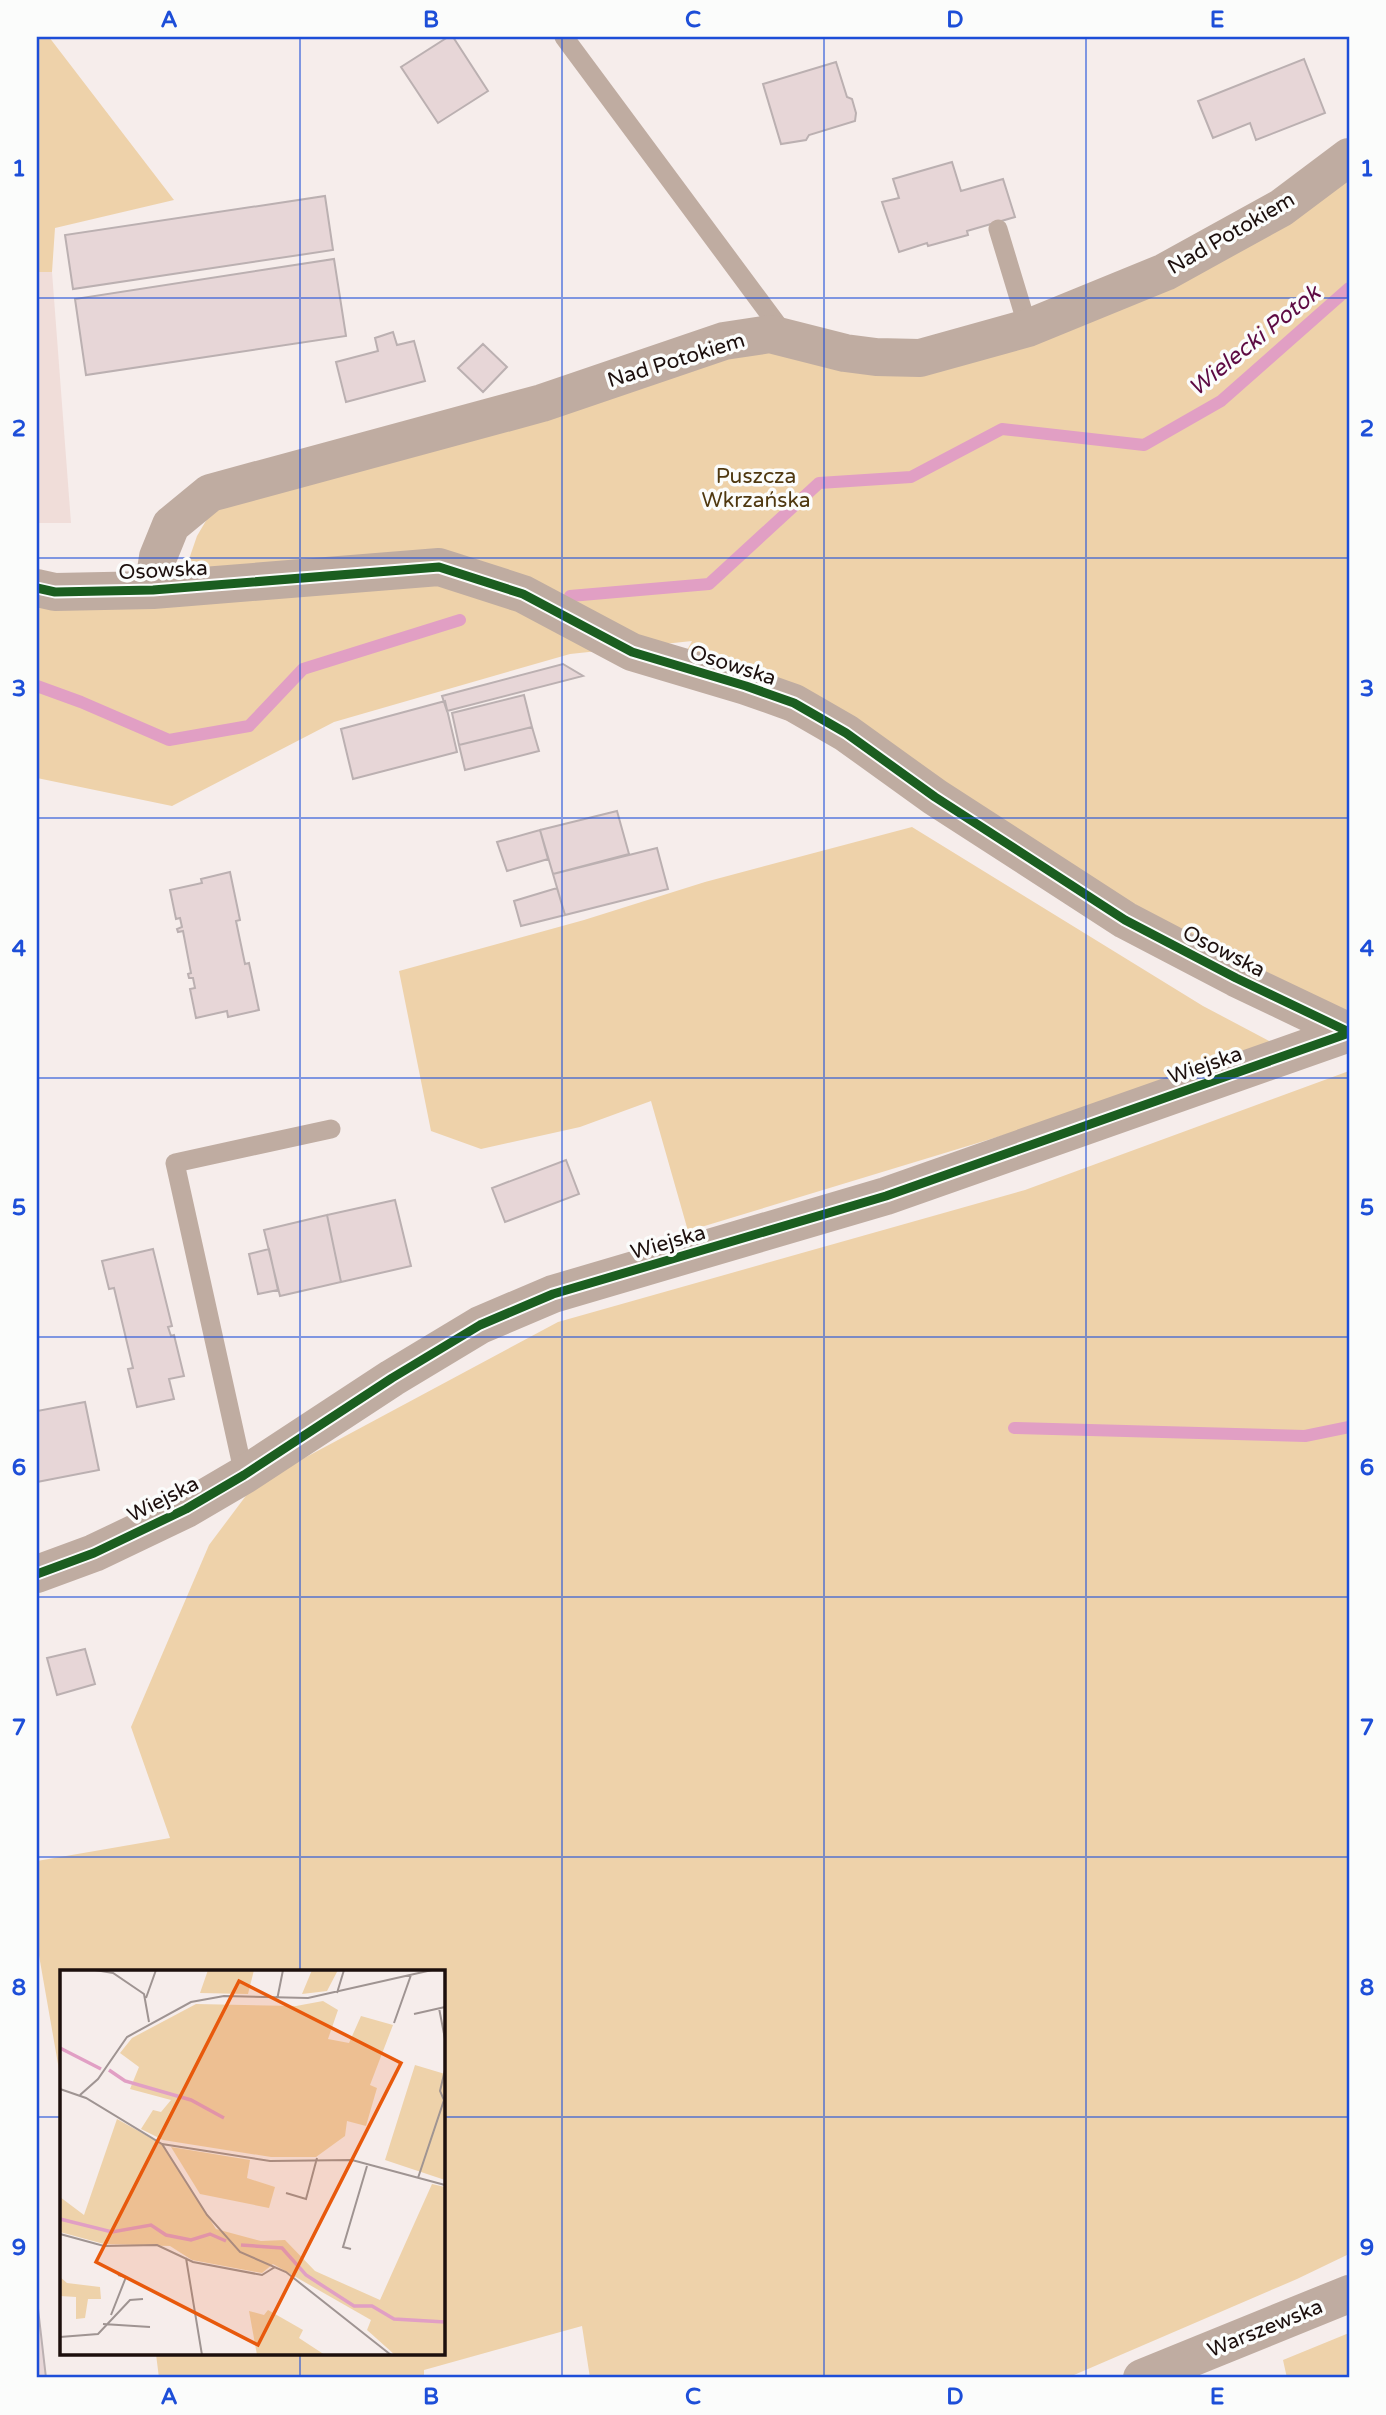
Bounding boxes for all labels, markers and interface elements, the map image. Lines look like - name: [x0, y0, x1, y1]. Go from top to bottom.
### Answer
- text: A: [160, 6, 178, 34]
- text: B: [423, 6, 439, 34]
- text: C: [685, 6, 701, 34]
- text: D: [946, 6, 964, 34]
- text: E: [1210, 6, 1224, 34]
- text: 1: [12, 155, 26, 183]
- text: 1: [1360, 155, 1374, 183]
- street label: Nad Potokiem: [1163, 187, 1299, 280]
- water label: Wielecki Potok: [1183, 278, 1327, 402]
- street label: Nad Potokiem: [604, 328, 748, 393]
- text: 2: [12, 415, 26, 443]
- text: 2: [1360, 415, 1374, 443]
- park label: Puszcza Wkrzańska: [702, 464, 810, 513]
- street label: Osowska: [118, 556, 208, 585]
- street label: Osowska: [686, 640, 779, 691]
- text: 3: [12, 675, 26, 703]
- text: 3: [1360, 675, 1374, 703]
- street label: Osowska: [1178, 920, 1269, 983]
- text: 4: [12, 935, 27, 963]
- text: 4: [1360, 935, 1375, 963]
- street label: Wiejska: [1165, 1041, 1245, 1090]
- text: 5: [12, 1194, 26, 1222]
- text: 5: [1360, 1194, 1374, 1222]
- street label: Wiejska: [628, 1220, 708, 1265]
- text: 6: [12, 1454, 26, 1482]
- text: 6: [1360, 1454, 1374, 1482]
- street label: Wiejska: [123, 1471, 203, 1528]
- text: 7: [12, 1714, 26, 1742]
- text: 7: [1360, 1714, 1374, 1742]
- inset map: [60, 1970, 444, 2356]
- text: 8: [12, 1974, 26, 2002]
- text: 8: [1360, 1974, 1374, 2002]
- text: 9: [12, 2234, 26, 2262]
- text: 9: [1360, 2234, 1374, 2262]
- street label: Warszewska: [1204, 2294, 1327, 2363]
- text: A: [160, 2383, 178, 2411]
- text: B: [423, 2383, 439, 2411]
- text: C: [685, 2383, 701, 2411]
- text: D: [946, 2383, 964, 2411]
- text: E: [1210, 2383, 1224, 2411]

